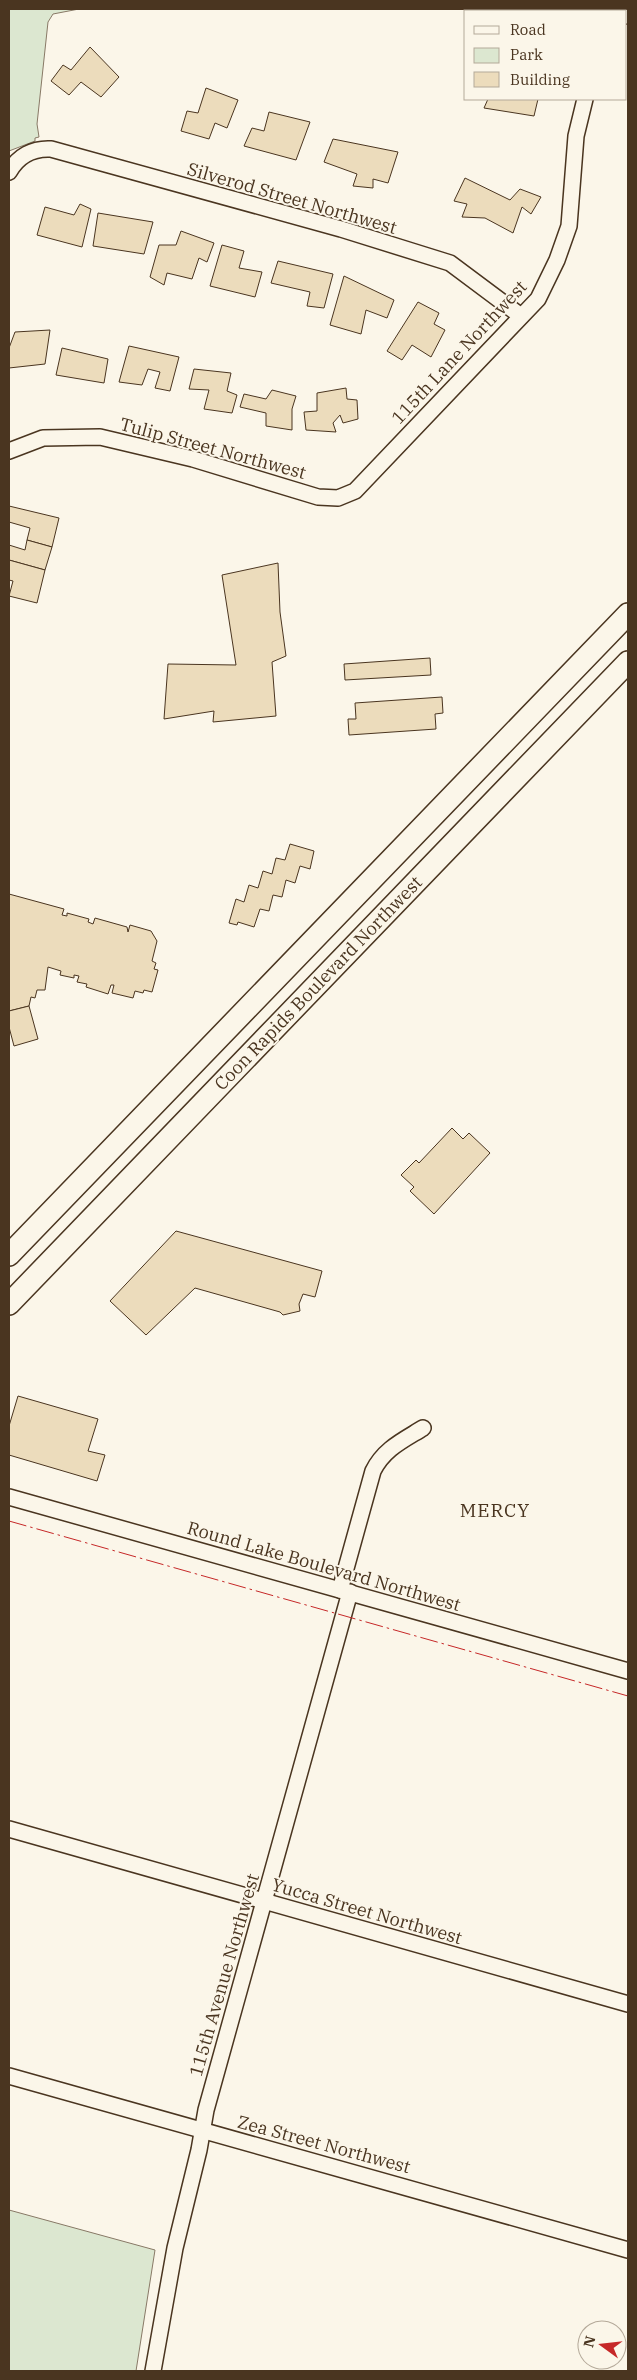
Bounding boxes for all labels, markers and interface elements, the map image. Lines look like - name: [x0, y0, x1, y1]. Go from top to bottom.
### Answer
- legend: [464, 10, 627, 100]
- text: Road: [510, 20, 546, 39]
- text: Park: [510, 45, 543, 64]
- text: Building: [510, 70, 570, 89]
- street label: Silverod Street Northwest: [185, 157, 399, 239]
- street label: 115th Lane Northwest: [386, 275, 532, 429]
- street label: Tulip Street Northwest: [117, 412, 309, 484]
- street label: Coon Rapids Boulevard Northwest: [209, 871, 427, 1095]
- district label: MERCY: [460, 1498, 530, 1522]
- street label: Round Lake Boulevard Northwest: [185, 1516, 463, 1616]
- street label: 115th Avenue Northwest: [184, 1871, 264, 2079]
- street label: Yucca Street Northwest: [269, 1873, 465, 1949]
- street label: Zea Street Northwest: [235, 2110, 413, 2178]
- north arrow: [577, 2320, 627, 2370]
- text: N: [579, 2334, 600, 2349]

